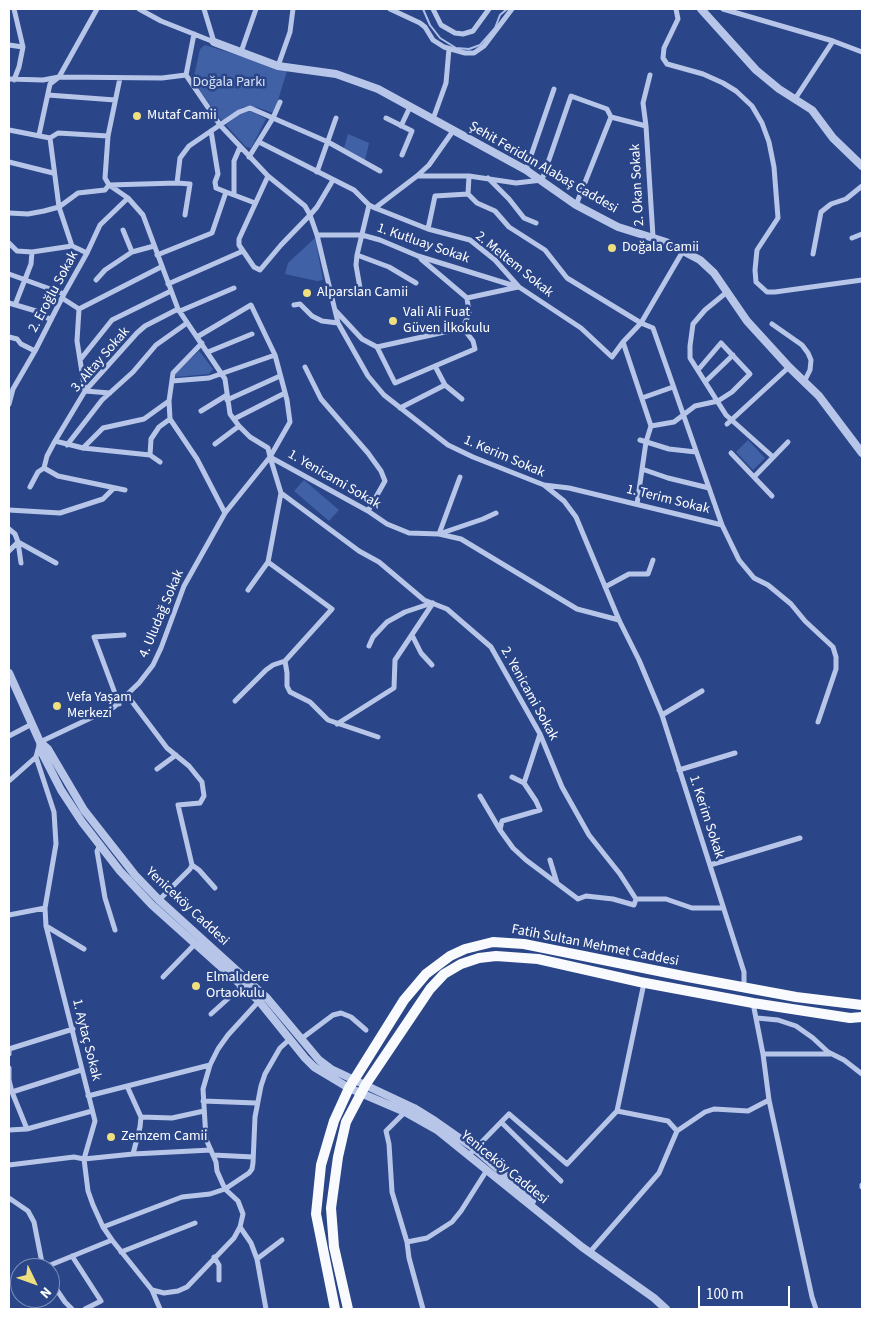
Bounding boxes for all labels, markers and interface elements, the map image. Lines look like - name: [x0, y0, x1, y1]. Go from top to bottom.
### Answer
- park label: Doğala Parkı: [192, 75, 266, 91]
- place label: Mutaf Camii: [147, 108, 217, 124]
- marker: Mutaf Camii: [131, 110, 143, 122]
- street label: Şehit Feridun Alabaş Caddesi: [466, 118, 620, 218]
- street label: 2. Okan Sokak: [627, 143, 649, 227]
- street label: 1. Kutluay Sokak: [374, 220, 472, 268]
- street label: 2. Meltem Sokak: [472, 228, 556, 302]
- place label: Doğala Camii: [622, 240, 699, 256]
- marker: Doğala Camii: [606, 242, 618, 254]
- street label: 2. Eroğlu Sokak: [26, 248, 82, 336]
- place label: Alparslan Camii: [317, 285, 408, 301]
- marker: Alparslan Camii: [301, 287, 313, 299]
- place label: Vali Ali Fuat Güven İlkokulu: [403, 305, 490, 338]
- marker: Vali Ali Fuat Güven İlkokulu: [387, 315, 399, 327]
- street label: 3. Altay Sokak: [68, 324, 134, 396]
- street label: 1. Kerim Sokak: [461, 432, 547, 482]
- street label: 1. Yenicami Sokak: [285, 447, 383, 513]
- street label: 1. Terim Sokak: [625, 482, 711, 518]
- street label: 4. Uludağ Sokak: [136, 567, 188, 661]
- street label: 2. Yenicami Sokak: [496, 644, 562, 744]
- place label: Vefa Yaşam Merkezi: [67, 690, 132, 722]
- marker: Vefa Yaşam Merkezi: [51, 700, 63, 712]
- street label: 1. Kerim Sokak: [685, 773, 727, 861]
- street label: Yeniceköy Caddesi: [142, 864, 232, 950]
- street label: Fatih Sultan Mehmet Caddesi: [510, 922, 680, 970]
- place label: Elmalıdere Ortaokulu: [206, 970, 269, 1002]
- marker: Elmalıdere Ortaokulu: [190, 980, 202, 992]
- street label: 1. Aytaç Sokak: [68, 997, 104, 1083]
- street label: Yeniceköy Caddesi: [457, 1128, 551, 1208]
- place label: Zemzem Camii: [121, 1129, 208, 1145]
- marker: Zemzem Camii: [105, 1131, 117, 1143]
- north arrow: [10, 1258, 60, 1308]
- scale bar: [701, 1276, 794, 1308]
- text: N: [35, 1282, 56, 1303]
- text: 100 m: [706, 1284, 744, 1305]

